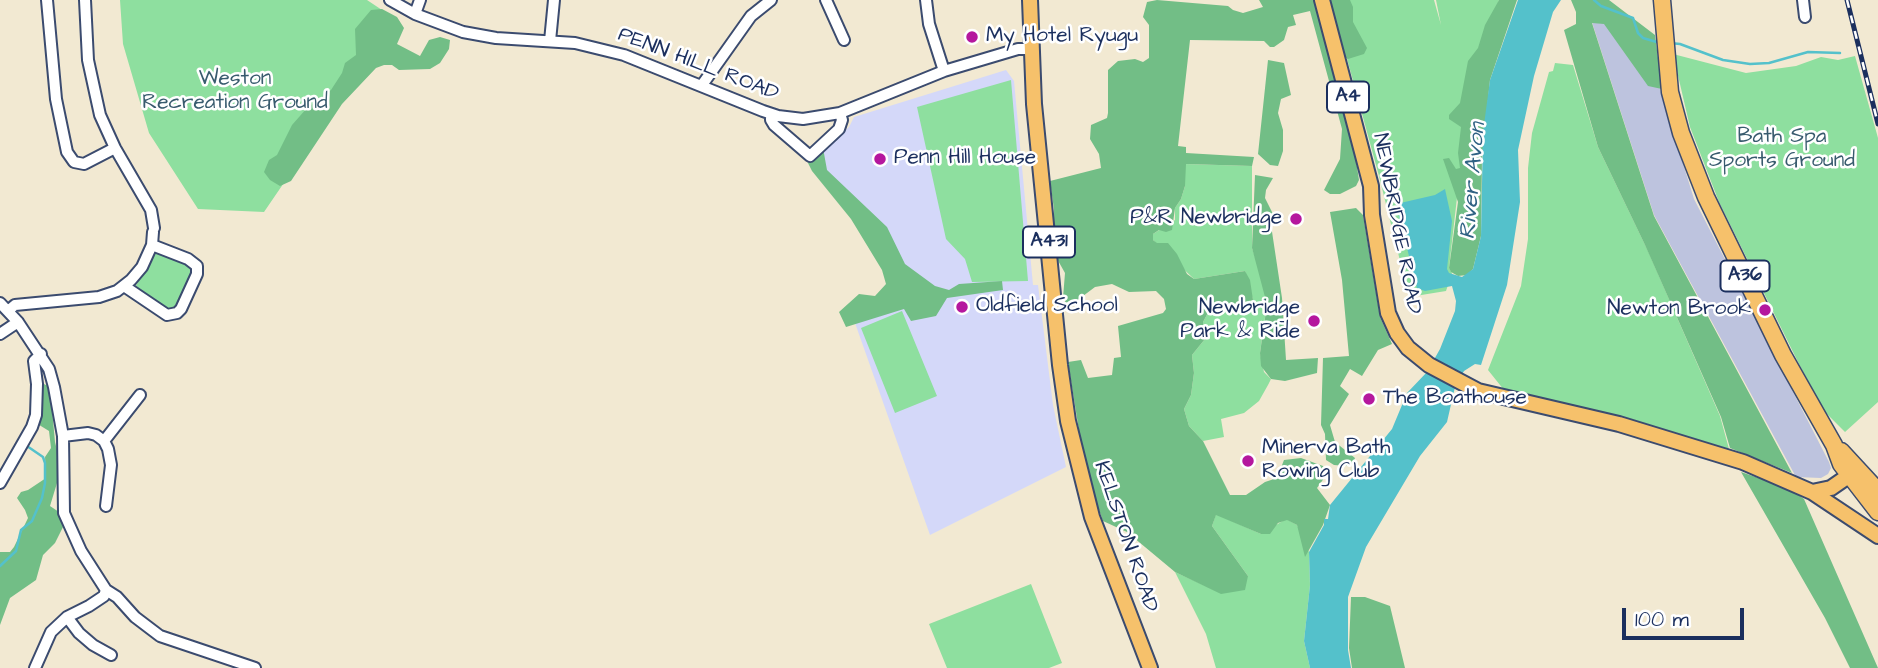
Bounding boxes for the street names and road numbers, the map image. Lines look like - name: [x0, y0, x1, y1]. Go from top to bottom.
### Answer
- street label: PENN HILL ROAD: [614, 23, 782, 107]
- road number: A4: [1327, 82, 1369, 113]
- street label: NEWBRIDGE ROAD: [1366, 132, 1426, 316]
- road number: A431: [1023, 226, 1075, 258]
- road number: A36: [1720, 260, 1770, 292]
- street label: KELSTON ROAD: [1087, 458, 1163, 616]

